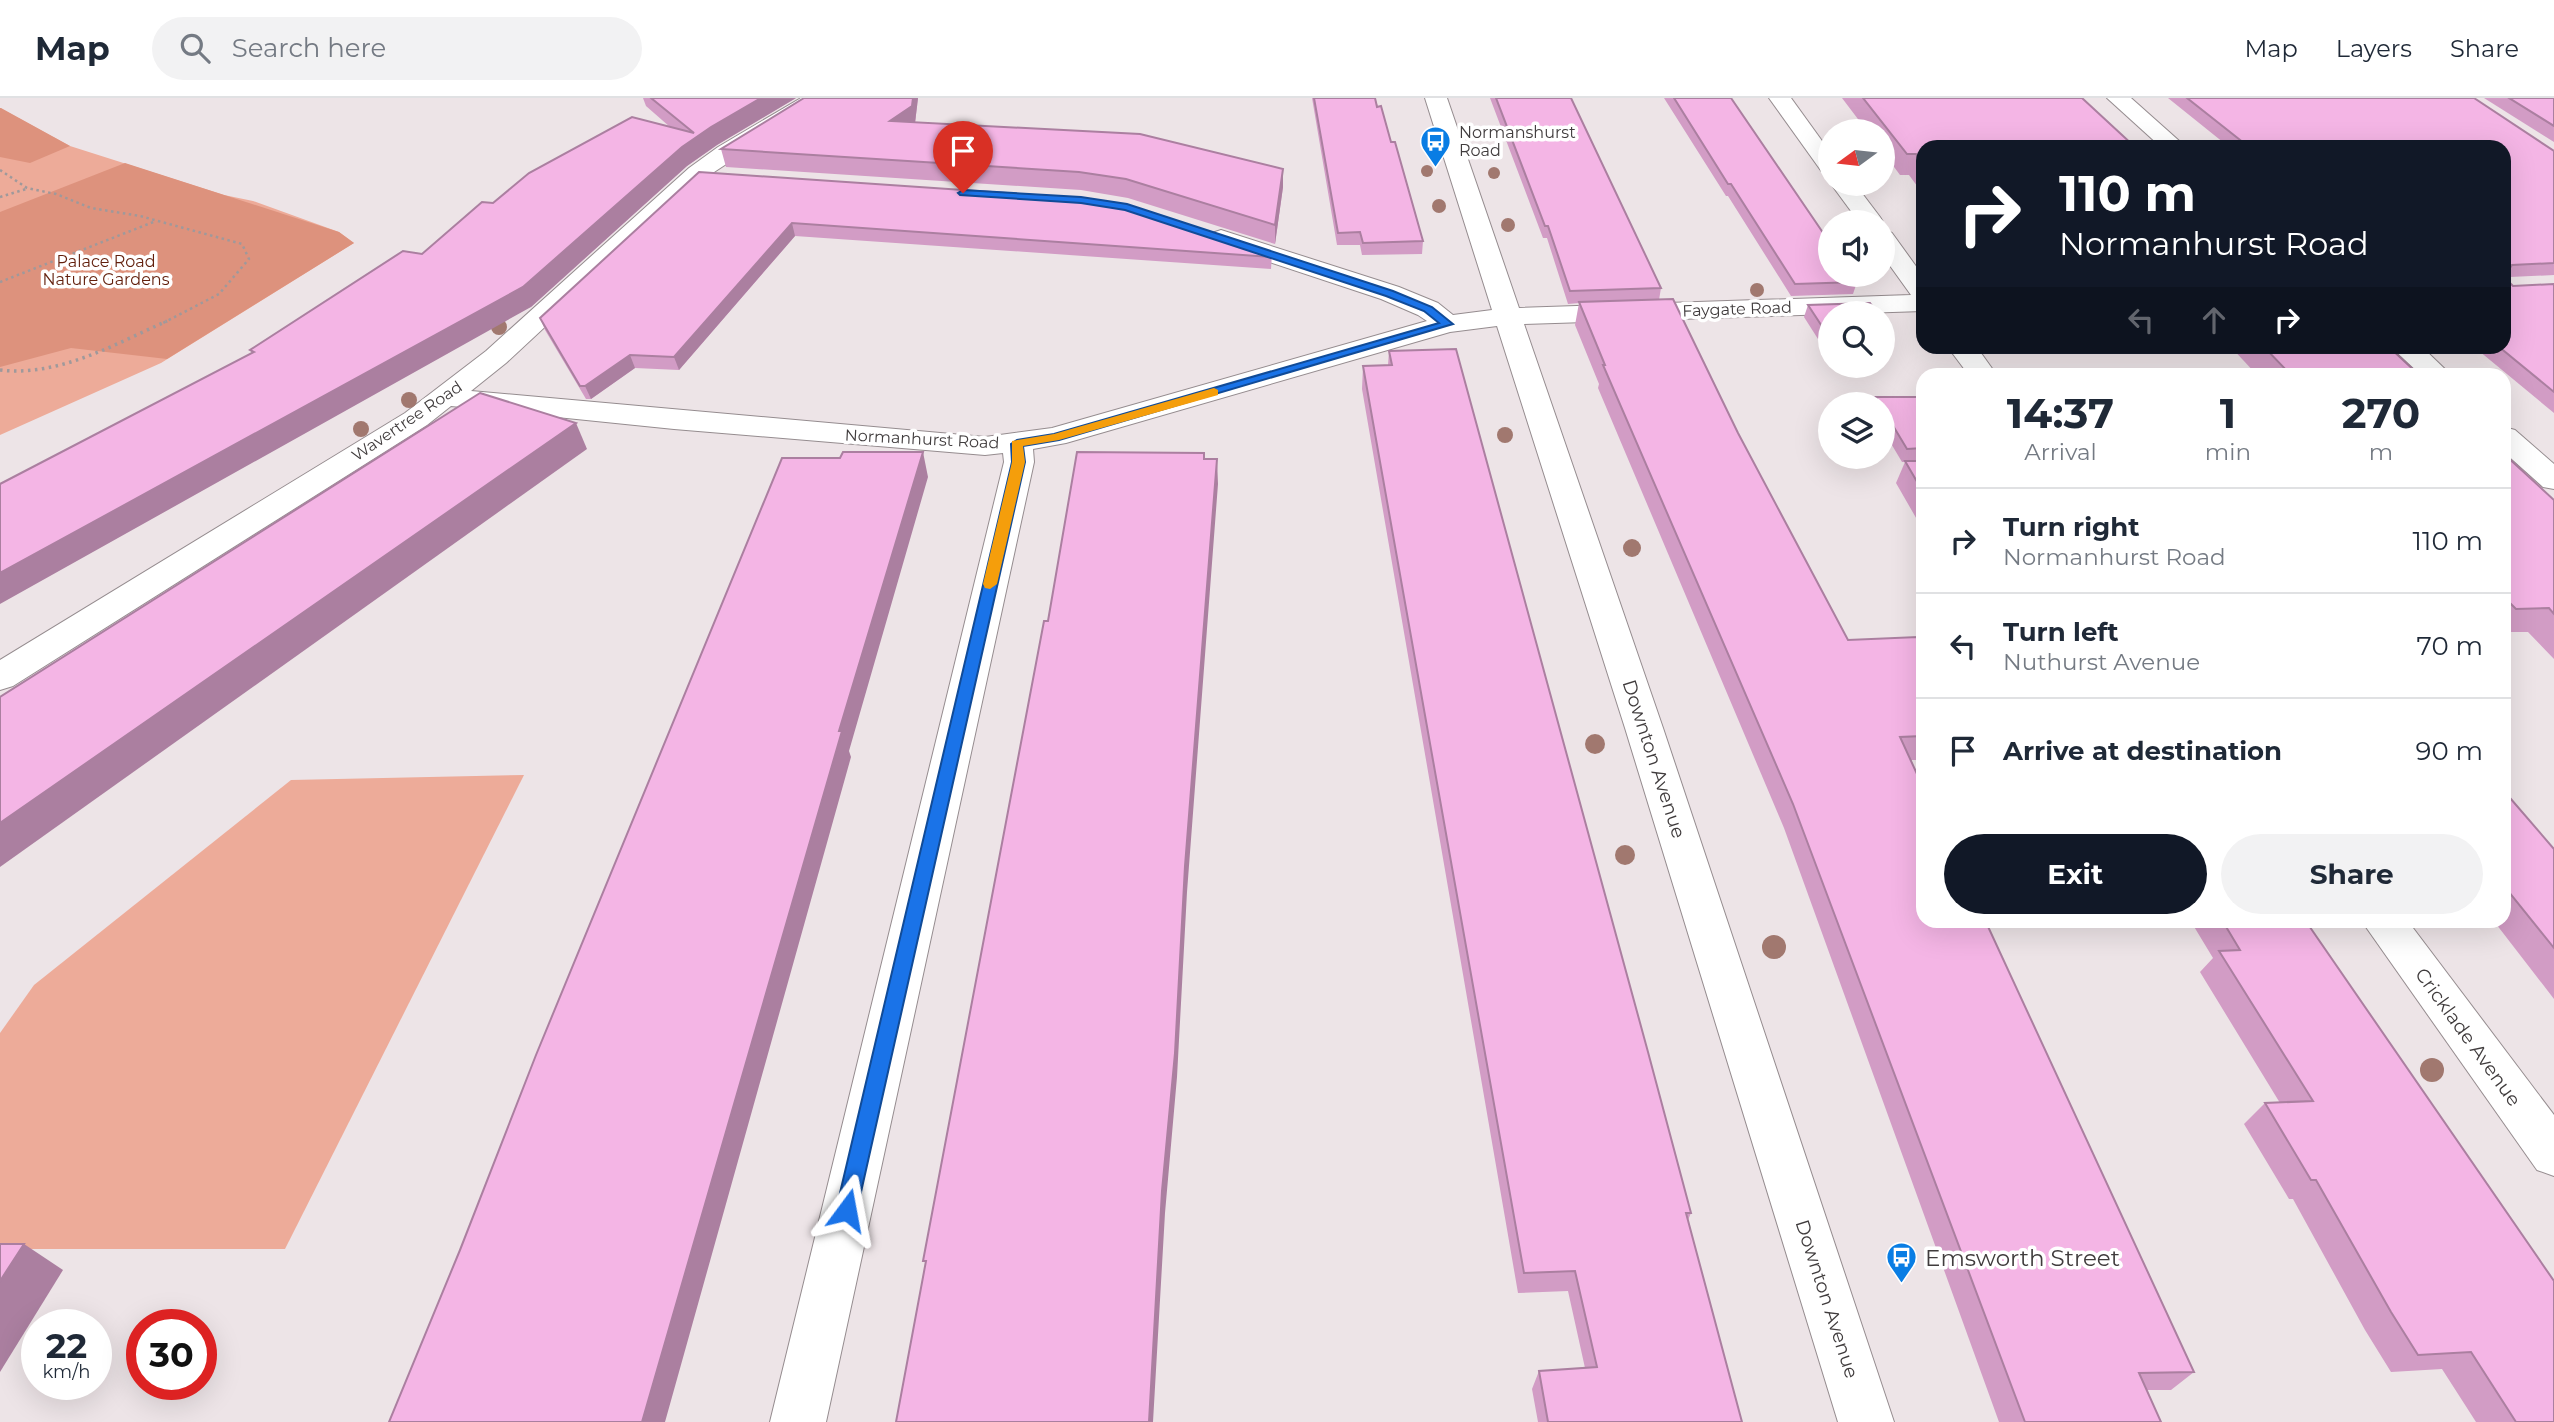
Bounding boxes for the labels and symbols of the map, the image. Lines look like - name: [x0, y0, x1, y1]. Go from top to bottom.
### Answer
- north arrow: [1818, 119, 1895, 196]
- pin: [933, 121, 993, 193]
- place label: Normanshurst Road: [1459, 123, 1576, 160]
- bus stop icon: Normanshurst Road: [1419, 124, 1453, 168]
- park label: Palace Road Nature Gardens: [43, 252, 170, 289]
- street label: Faygate Road: [1682, 298, 1792, 320]
- street label: Wavertree Road: [348, 377, 466, 465]
- street label: Normanhurst Road: [844, 425, 1000, 453]
- street label: Downton Avenue: [1617, 677, 1691, 841]
- street label: Cricklade Avenue: [2410, 963, 2526, 1111]
- position arrow: [810, 1173, 884, 1247]
- street label: Downton Avenue: [1790, 1217, 1864, 1381]
- bus stop icon: Emsworth Street: [1885, 1241, 1919, 1285]
- place label: Emsworth Street: [1925, 1244, 2120, 1272]
- speed limit sign: 30: [126, 1309, 217, 1400]

